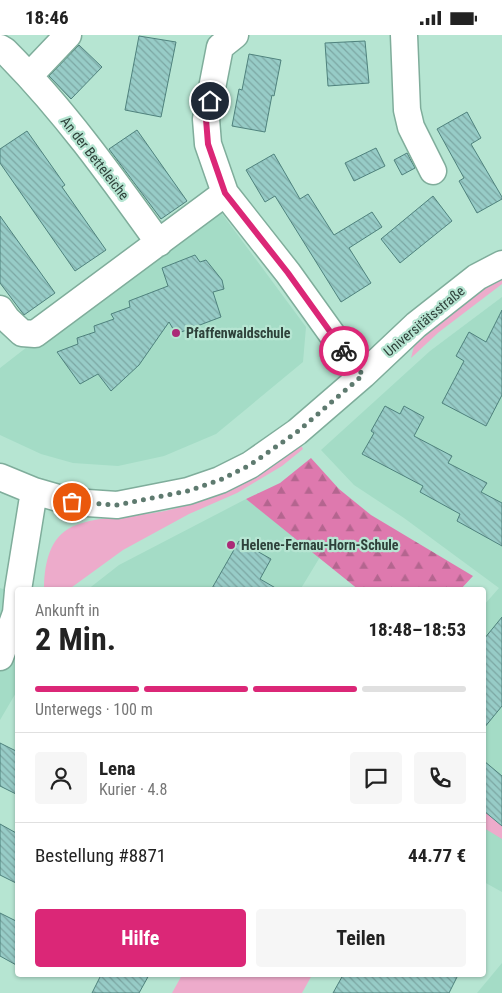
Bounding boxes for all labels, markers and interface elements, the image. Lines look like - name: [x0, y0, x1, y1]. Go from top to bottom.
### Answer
- text: 18:46: [25, 6, 69, 29]
- pin: [189, 80, 231, 122]
- icon: home: [196, 87, 224, 115]
- street label: An der Betteleiche: [58, 113, 133, 203]
- street label: Universitätsstraße: [380, 282, 468, 359]
- place label: Pfaffenwaldschule: [186, 325, 291, 341]
- courier: [319, 326, 369, 376]
- marker: Pfaffenwaldschule: [170, 327, 182, 339]
- icon: bike: [330, 337, 358, 365]
- pin: [51, 481, 93, 523]
- icon: bag: [58, 488, 86, 516]
- place label: Helene-Fernau-Horn-Schule: [241, 537, 399, 553]
- marker: Helene-Fernau-Horn-Schule: [225, 539, 237, 551]
- text: Ankunft in: [35, 601, 100, 620]
- text: 18:48–18:53: [368, 618, 466, 641]
- text: 2 Min.: [35, 620, 116, 658]
- text: Unterwegs · 100 m: [35, 700, 153, 719]
- button: person: [35, 752, 87, 804]
- button: chat: [350, 752, 402, 804]
- button: phone: [414, 752, 466, 804]
- text: Lena: [99, 757, 136, 780]
- text: Kurier · 4.8: [99, 780, 167, 799]
- text: Bestellung #8871: [35, 844, 166, 867]
- text: 44.77 €: [408, 844, 466, 867]
- button: Hilfe: [35, 909, 246, 967]
- button: Teilen: [256, 909, 466, 967]

